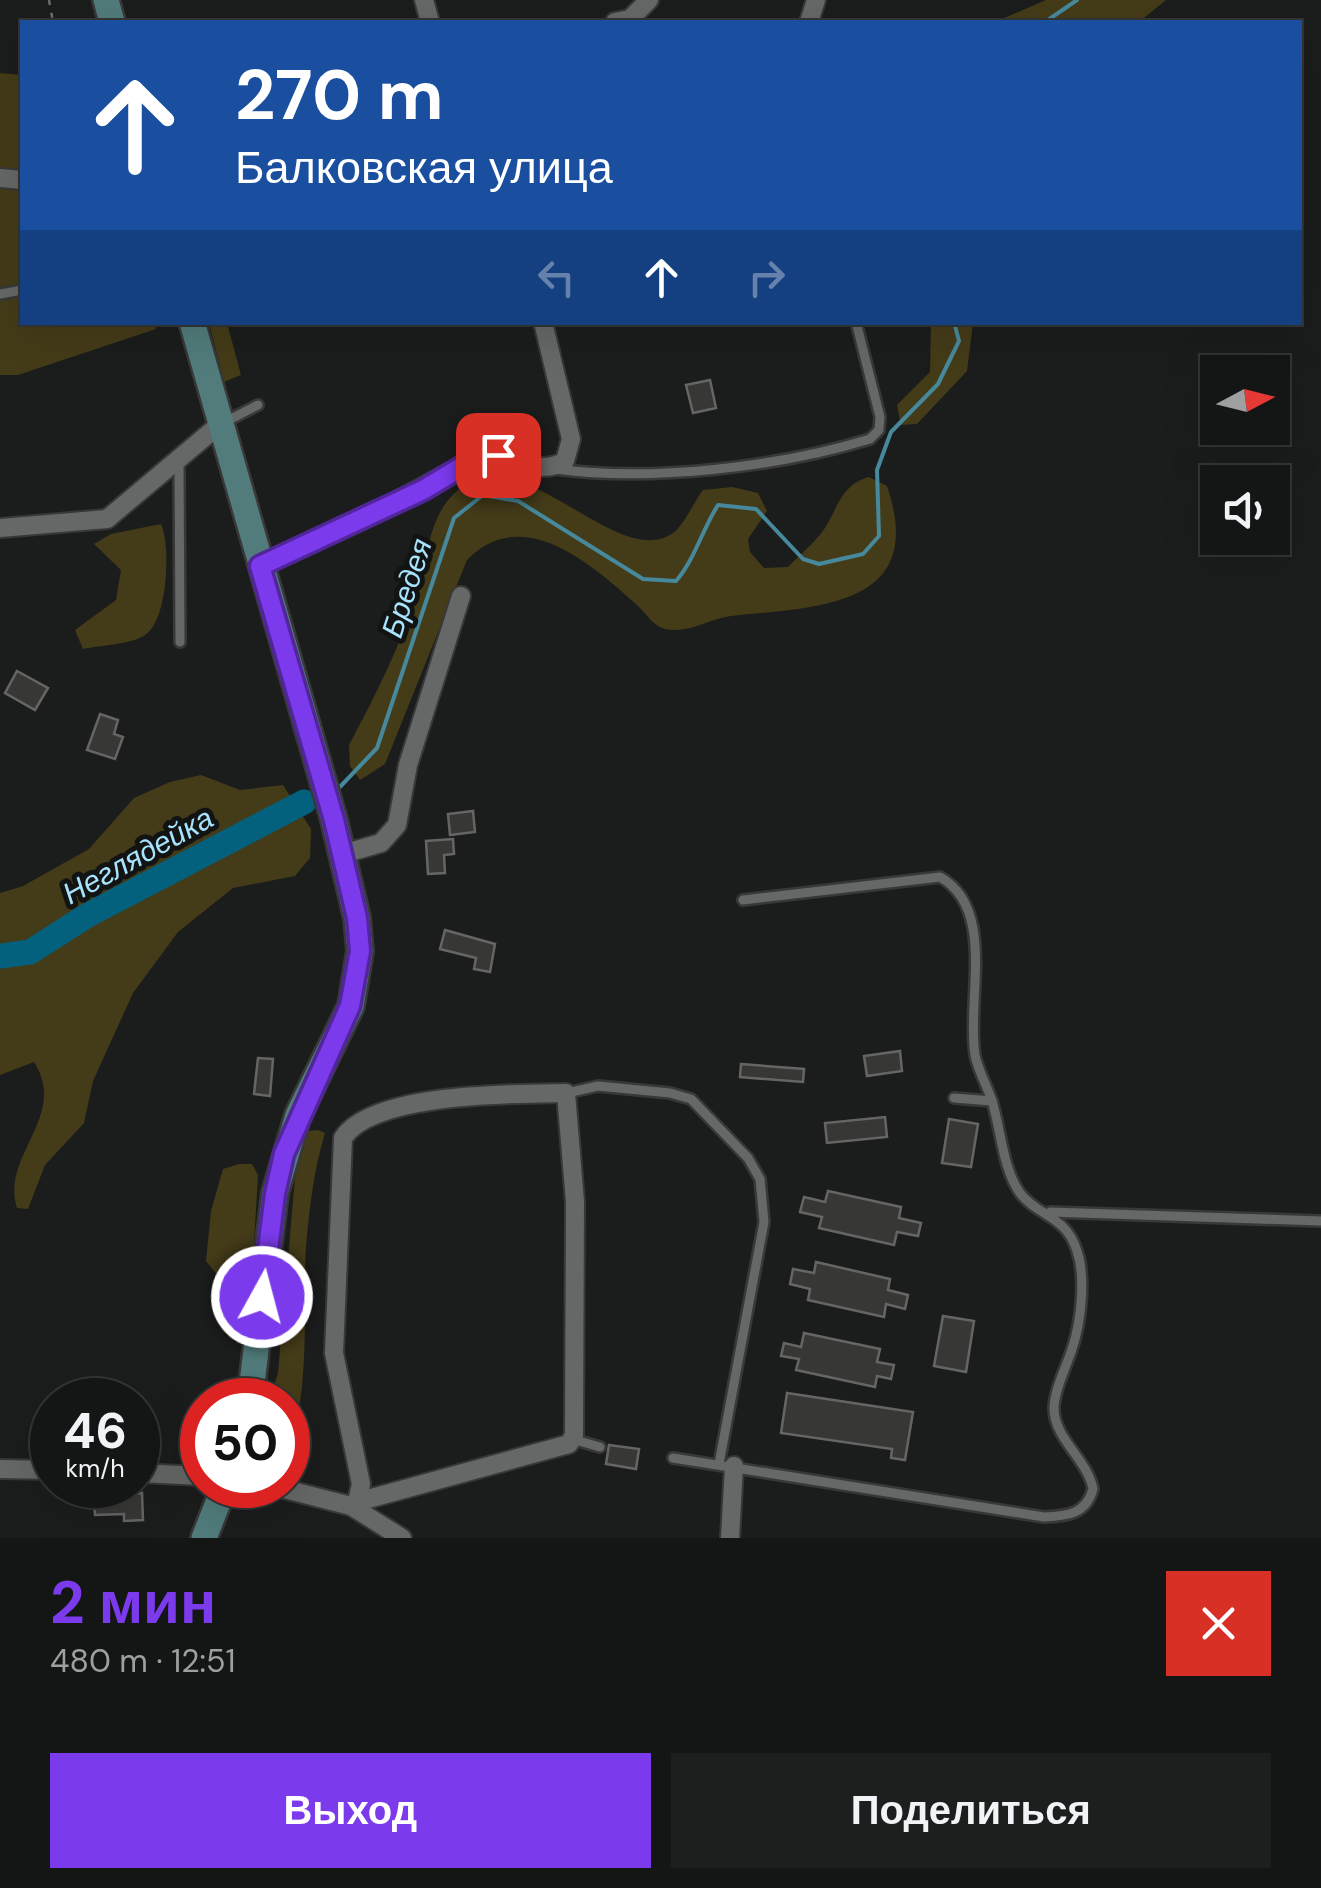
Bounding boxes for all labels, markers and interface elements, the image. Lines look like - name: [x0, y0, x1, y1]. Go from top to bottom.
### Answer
- text: 270 m: [235, 50, 444, 141]
- icon: ahead: [70, 60, 200, 190]
- text: Балковская улица: [235, 138, 613, 197]
- icon: left: [529, 250, 584, 305]
- icon: ahead: [634, 250, 689, 305]
- icon: right: [739, 250, 794, 305]
- north arrow: [1200, 355, 1290, 445]
- map controls: [1200, 355, 1290, 555]
- pin: [456, 413, 541, 498]
- icon: arrive: [471, 428, 526, 483]
- button: sound: [1200, 465, 1290, 555]
- water label: Бредея: [372, 533, 441, 642]
- water label: Неглядейка: [55, 798, 220, 913]
- position arrow: [210, 1245, 314, 1349]
- speed limit sign: 50: [180, 1378, 310, 1508]
- text: 46: [63, 1398, 127, 1464]
- text: km/h: [65, 1452, 125, 1485]
- text: 2 мин: [50, 1563, 216, 1642]
- button: close: [1166, 1571, 1271, 1676]
- text: 480 m · 12:51: [50, 1640, 236, 1682]
- button: Выход: [50, 1753, 651, 1868]
- button: Поделиться: [671, 1753, 1271, 1868]

